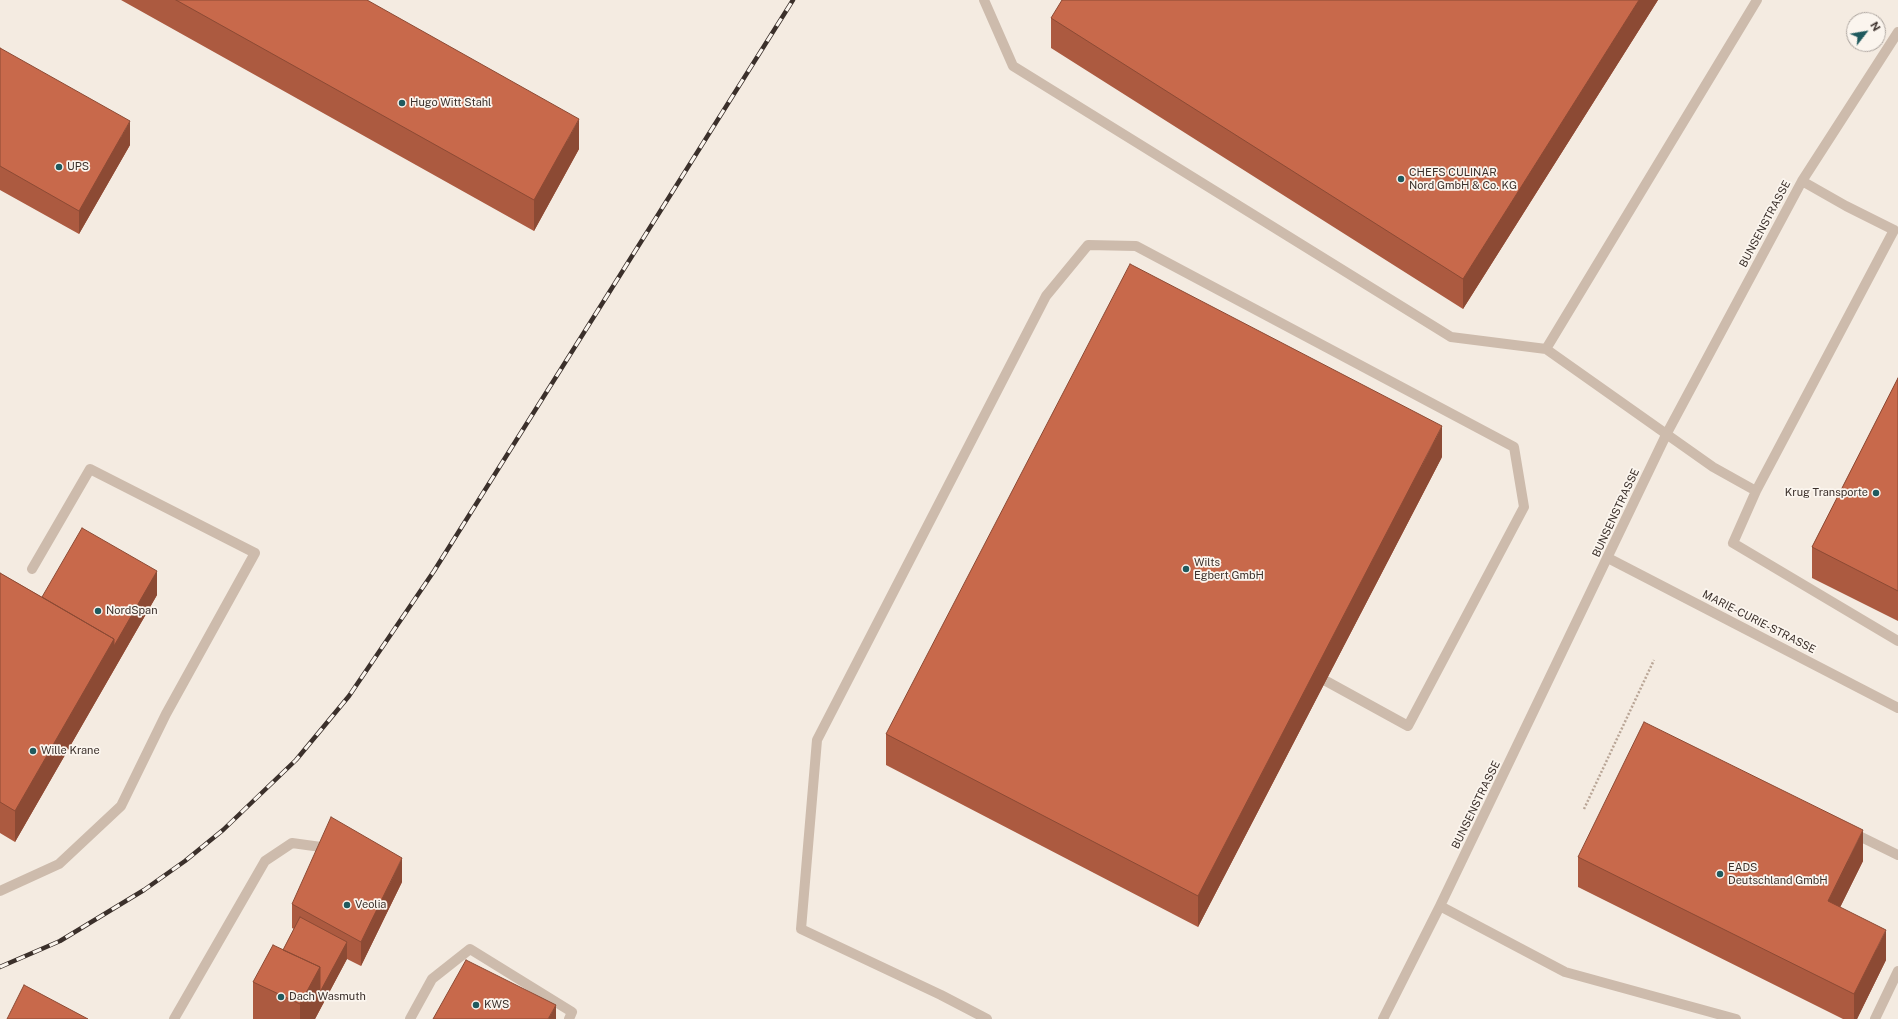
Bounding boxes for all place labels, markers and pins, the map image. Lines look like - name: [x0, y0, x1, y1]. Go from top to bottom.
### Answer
- place label: Hugo Witt Stahl: [410, 96, 491, 110]
- marker: Hugo Witt Stahl: [397, 98, 407, 108]
- place label: UPS: [67, 160, 89, 174]
- marker: UPS: [54, 162, 64, 172]
- place label: CHEFS CULINAR Nord GmbH & Co. KG: [1409, 166, 1517, 192]
- marker: CHEFS CULINAR Nord GmbH & Co. KG: [1396, 174, 1406, 184]
- place label: Krug Transporte: [1785, 486, 1868, 500]
- marker: Krug Transporte: [1871, 488, 1881, 498]
- place label: Wilts Egbert GmbH: [1194, 556, 1264, 582]
- marker: Wilts Egbert GmbH: [1181, 564, 1191, 574]
- place label: NordSpan: [106, 604, 157, 618]
- marker: NordSpan: [93, 606, 103, 616]
- place label: Wille Krane: [41, 744, 100, 758]
- marker: Wille Krane: [28, 746, 38, 756]
- place label: EADS Deutschland GmbH: [1728, 861, 1828, 887]
- marker: EADS Deutschland GmbH: [1715, 869, 1725, 879]
- place label: Veolia: [355, 898, 386, 912]
- marker: Veolia: [342, 900, 352, 910]
- place label: Dach Wasmuth: [289, 990, 366, 1004]
- marker: Dach Wasmuth: [276, 992, 286, 1002]
- place label: KWS: [484, 998, 509, 1012]
- marker: KWS: [471, 1000, 481, 1010]

